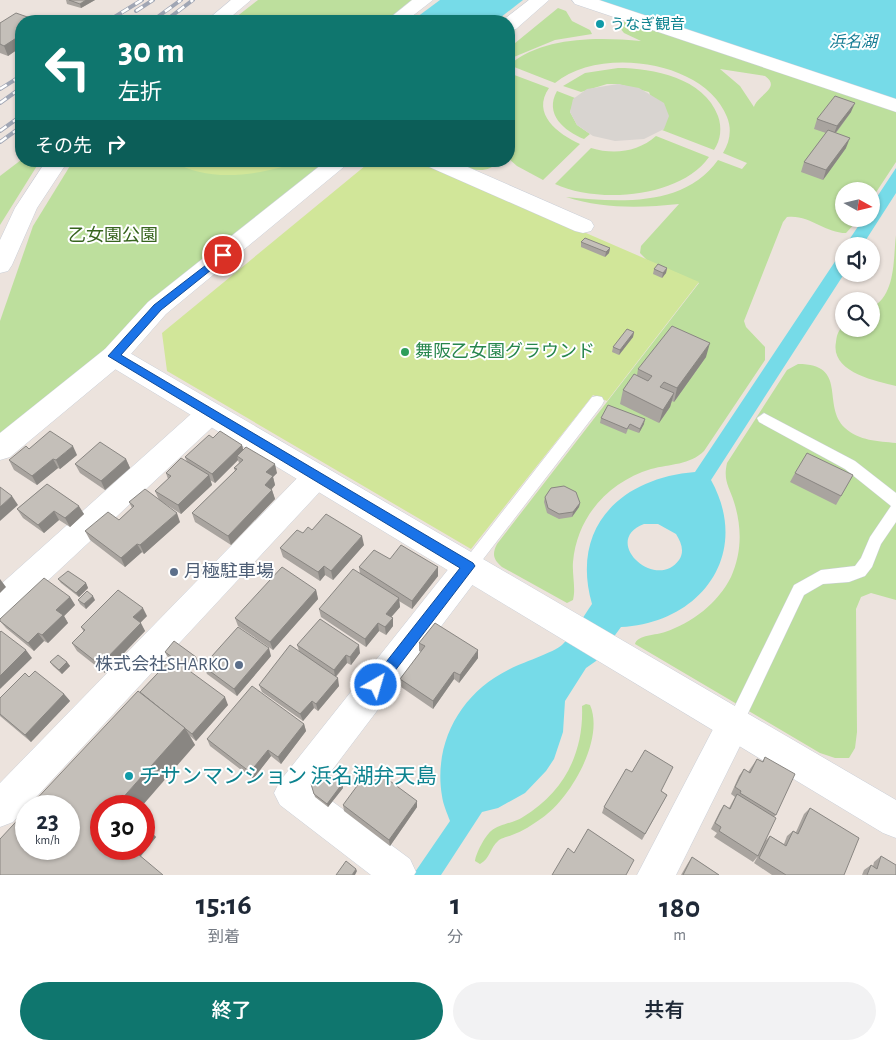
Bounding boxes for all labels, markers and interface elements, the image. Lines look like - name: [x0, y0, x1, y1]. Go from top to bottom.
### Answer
- place label: うなぎ観音: [610, 16, 685, 32]
- marker: うなぎ観音: [594, 18, 606, 30]
- water label: 浜名湖: [829, 33, 880, 50]
- text: 30 m: [118, 34, 185, 69]
- icon: left: [35, 35, 100, 100]
- text: 左折: [118, 81, 162, 103]
- icon: right: [102, 130, 130, 158]
- text: その先: [35, 137, 92, 156]
- north arrow: [835, 182, 880, 228]
- map controls: [835, 182, 880, 337]
- park label: 乙女園公園: [68, 225, 158, 245]
- pin: [202, 234, 244, 276]
- button: sound: [835, 237, 880, 282]
- icon: arrive: [209, 241, 237, 269]
- button: search: [835, 292, 880, 337]
- place label: 舞阪乙女園グラウンド: [415, 341, 595, 361]
- marker: 舞阪乙女園グラウンド: [399, 346, 411, 358]
- place label: 月極駐車場: [184, 562, 274, 581]
- marker: 月極駐車場: [168, 566, 180, 578]
- place label: 株式会社SHARKO: [95, 655, 229, 674]
- position arrow: [349, 658, 401, 710]
- marker: 株式会社SHARKO: [233, 659, 245, 671]
- place label: チサンマンション 浜名湖弁天島: [139, 765, 436, 787]
- marker: チサンマンション 浜名湖弁天島: [123, 770, 135, 782]
- speed limit sign: 30: [90, 795, 155, 860]
- text: 23: [36, 809, 59, 834]
- text: km/h: [35, 834, 60, 846]
- text: 15:16: [196, 890, 252, 920]
- text: 1: [450, 890, 461, 920]
- text: 180: [659, 893, 700, 923]
- text: m: [673, 927, 686, 943]
- text: 到着: [208, 929, 240, 945]
- text: 分: [447, 929, 463, 945]
- button: 終了: [20, 982, 443, 1040]
- button: 共有: [453, 982, 876, 1040]

